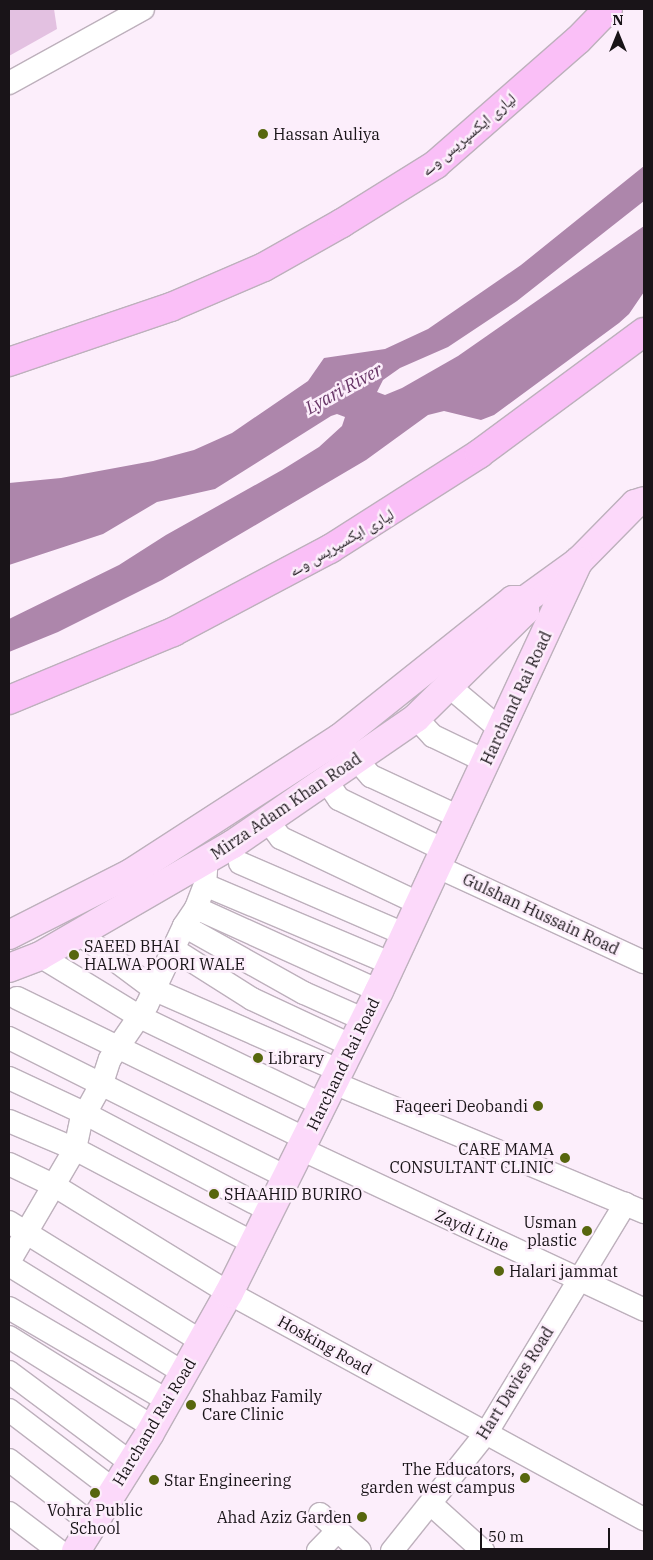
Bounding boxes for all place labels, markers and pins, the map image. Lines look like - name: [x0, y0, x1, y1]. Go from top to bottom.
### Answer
- place label: Hassan Auliya: [273, 124, 380, 144]
- marker: Hassan Auliya: [257, 128, 269, 140]
- place label: SAEED BHAI HALWA POORI WALE: [84, 936, 245, 974]
- marker: SAEED BHAI HALWA POORI WALE: [68, 949, 80, 961]
- place label: Library: [268, 1048, 324, 1068]
- marker: Library: [252, 1052, 264, 1064]
- place label: Faqeeri Deobandi: [395, 1096, 528, 1116]
- marker: Faqeeri Deobandi: [532, 1100, 544, 1112]
- place label: CARE MAMA CONSULTANT CLINIC: [389, 1139, 554, 1177]
- marker: CARE MAMA CONSULTANT CLINIC: [558, 1151, 572, 1165]
- place label: SHAAHID BURIRO: [224, 1184, 362, 1204]
- marker: SHAAHID BURIRO: [208, 1188, 220, 1200]
- place label: Usman plastic: [523, 1212, 577, 1250]
- marker: Usman plastic: [581, 1225, 593, 1237]
- place label: Halari jammat: [509, 1261, 618, 1281]
- marker: Halari jammat: [493, 1265, 505, 1277]
- place label: Shahbaz Family Care Clinic: [202, 1386, 322, 1424]
- marker: Shahbaz Family Care Clinic: [184, 1398, 198, 1412]
- place label: The Educators, garden west campus: [361, 1459, 515, 1497]
- place label: Star Engineering: [164, 1470, 291, 1490]
- marker: The Educators, garden west campus: [519, 1472, 531, 1484]
- marker: Star Engineering: [148, 1474, 160, 1486]
- marker: Vohra Public School: [89, 1487, 101, 1499]
- place label: Vohra Public School: [47, 1500, 143, 1538]
- place label: Ahad Aziz Garden: [217, 1507, 352, 1527]
- marker: Ahad Aziz Garden: [356, 1511, 368, 1523]

